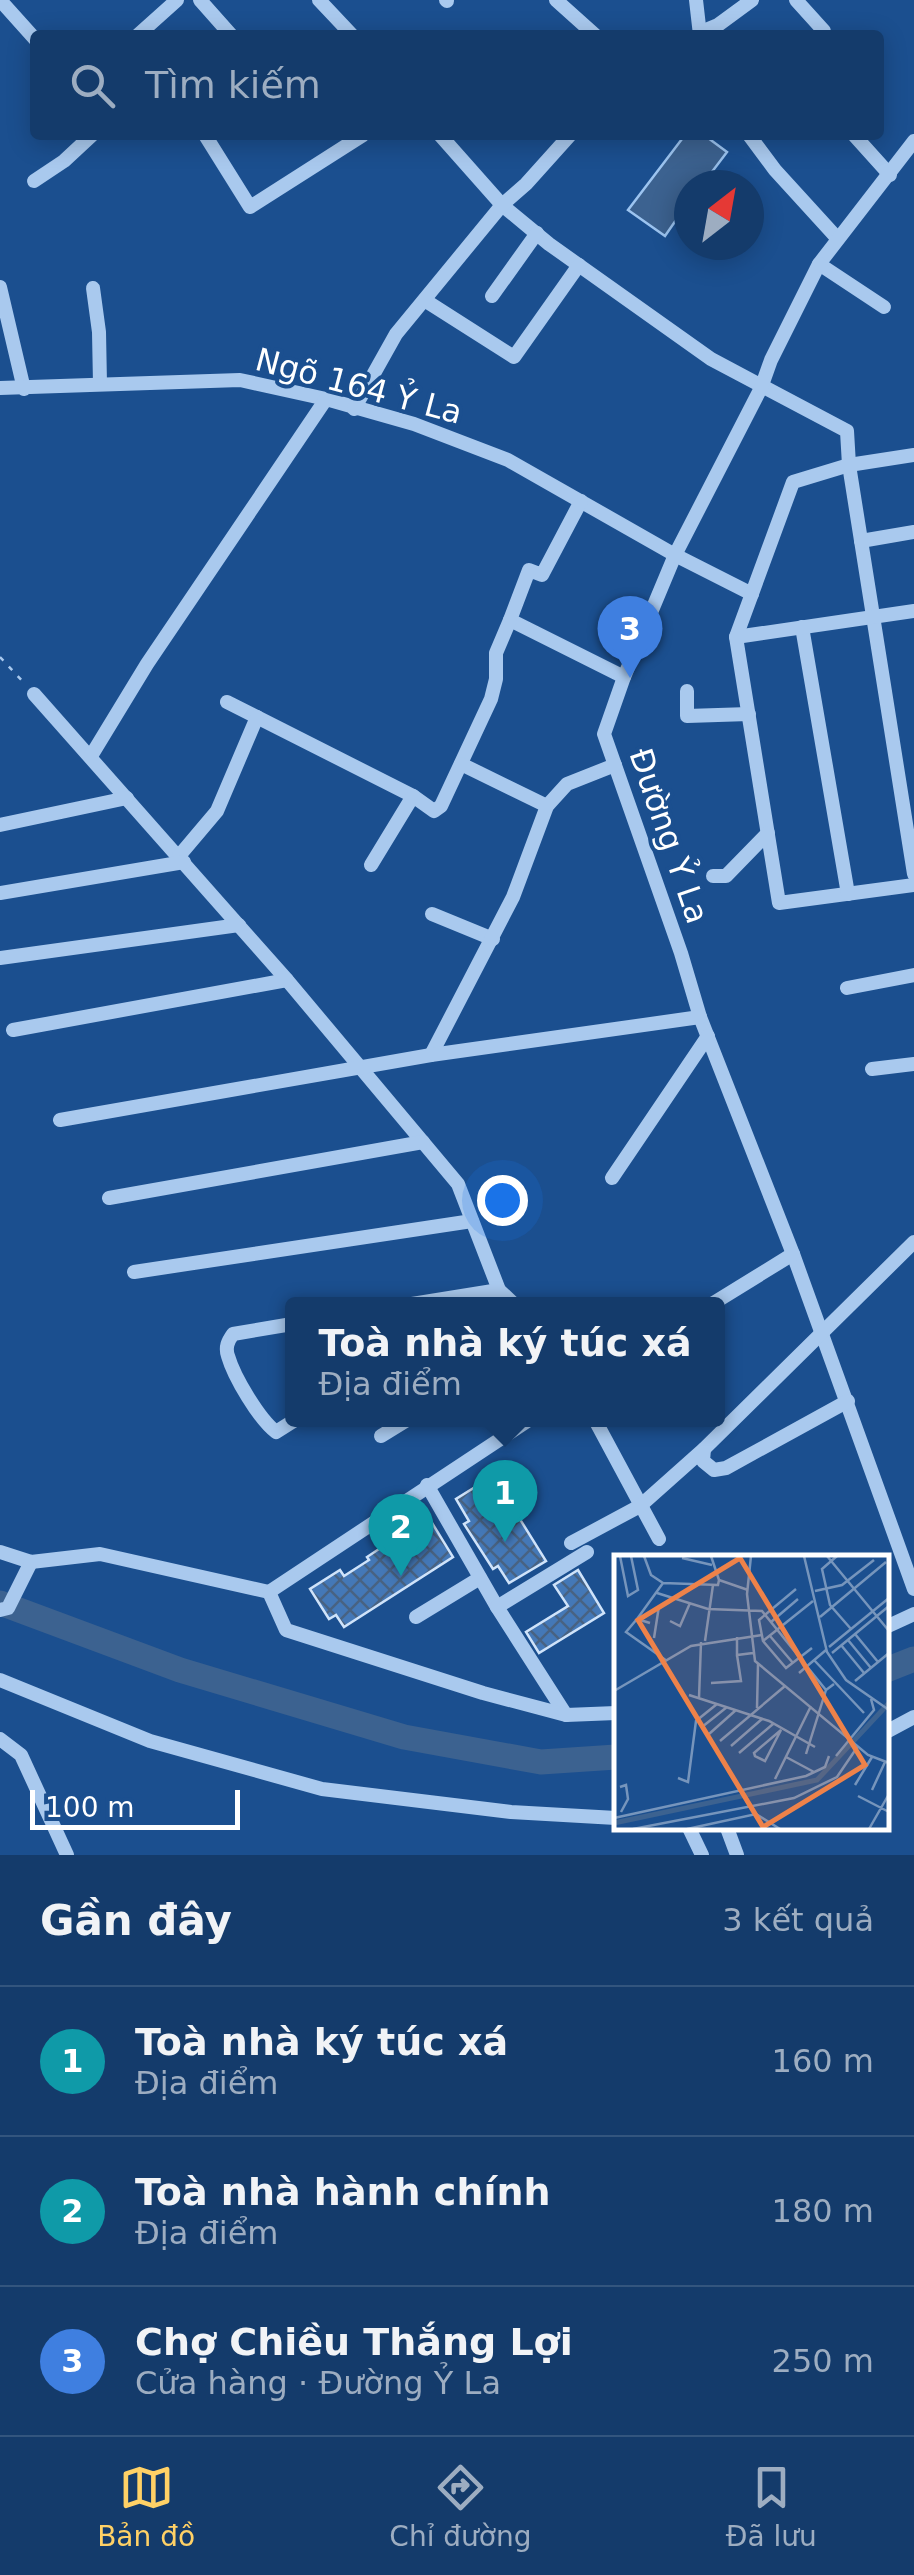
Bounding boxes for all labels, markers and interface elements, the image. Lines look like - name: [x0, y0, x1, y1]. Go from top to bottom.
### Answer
- search box: [30, 30, 884, 140]
- icon: search: [65, 58, 120, 113]
- text: Tìm kiếm: [145, 63, 321, 107]
- north arrow: [674, 170, 764, 260]
- street label: Ngõ 164 Ỷ La: [251, 337, 467, 432]
- pin: 3: [598, 596, 662, 678]
- street label: Đường Ỷ La: [621, 743, 720, 929]
- your location: [477, 1175, 528, 1226]
- popup: [285, 1297, 725, 1427]
- text: Toà nhà ký túc xá: [318, 1321, 692, 1365]
- text: Địa điểm: [318, 1365, 462, 1403]
- pin: 1: [472, 1460, 538, 1542]
- pin: 2: [368, 1494, 434, 1576]
- inset map: [614, 1555, 889, 1830]
- scale bar: [30, 1785, 240, 1830]
- text: 100 m: [45, 1791, 135, 1824]
- text: Gần đây: [40, 1896, 232, 1945]
- text: 3 kết quả: [722, 1901, 874, 1939]
- text: Toà nhà ký túc xá: [135, 2020, 508, 2064]
- text: 1: [61, 2042, 84, 2080]
- text: 160 m: [772, 2042, 874, 2080]
- text: Địa điểm: [135, 2064, 279, 2102]
- text: Toà nhà hành chính: [135, 2170, 551, 2214]
- text: 2: [61, 2192, 84, 2230]
- text: 180 m: [772, 2192, 874, 2230]
- text: Địa điểm: [135, 2214, 279, 2252]
- text: Chợ Chiều Thắng Lợi: [135, 2320, 573, 2364]
- text: 3: [61, 2342, 84, 2380]
- text: 250 m: [772, 2342, 874, 2380]
- text: Cửa hàng · Đường Ỷ La: [135, 2364, 501, 2402]
- tab: Bản đồ: [97, 2460, 195, 2553]
- tab: Chỉ đường: [389, 2460, 532, 2553]
- tab: Đã lưu: [726, 2460, 817, 2553]

